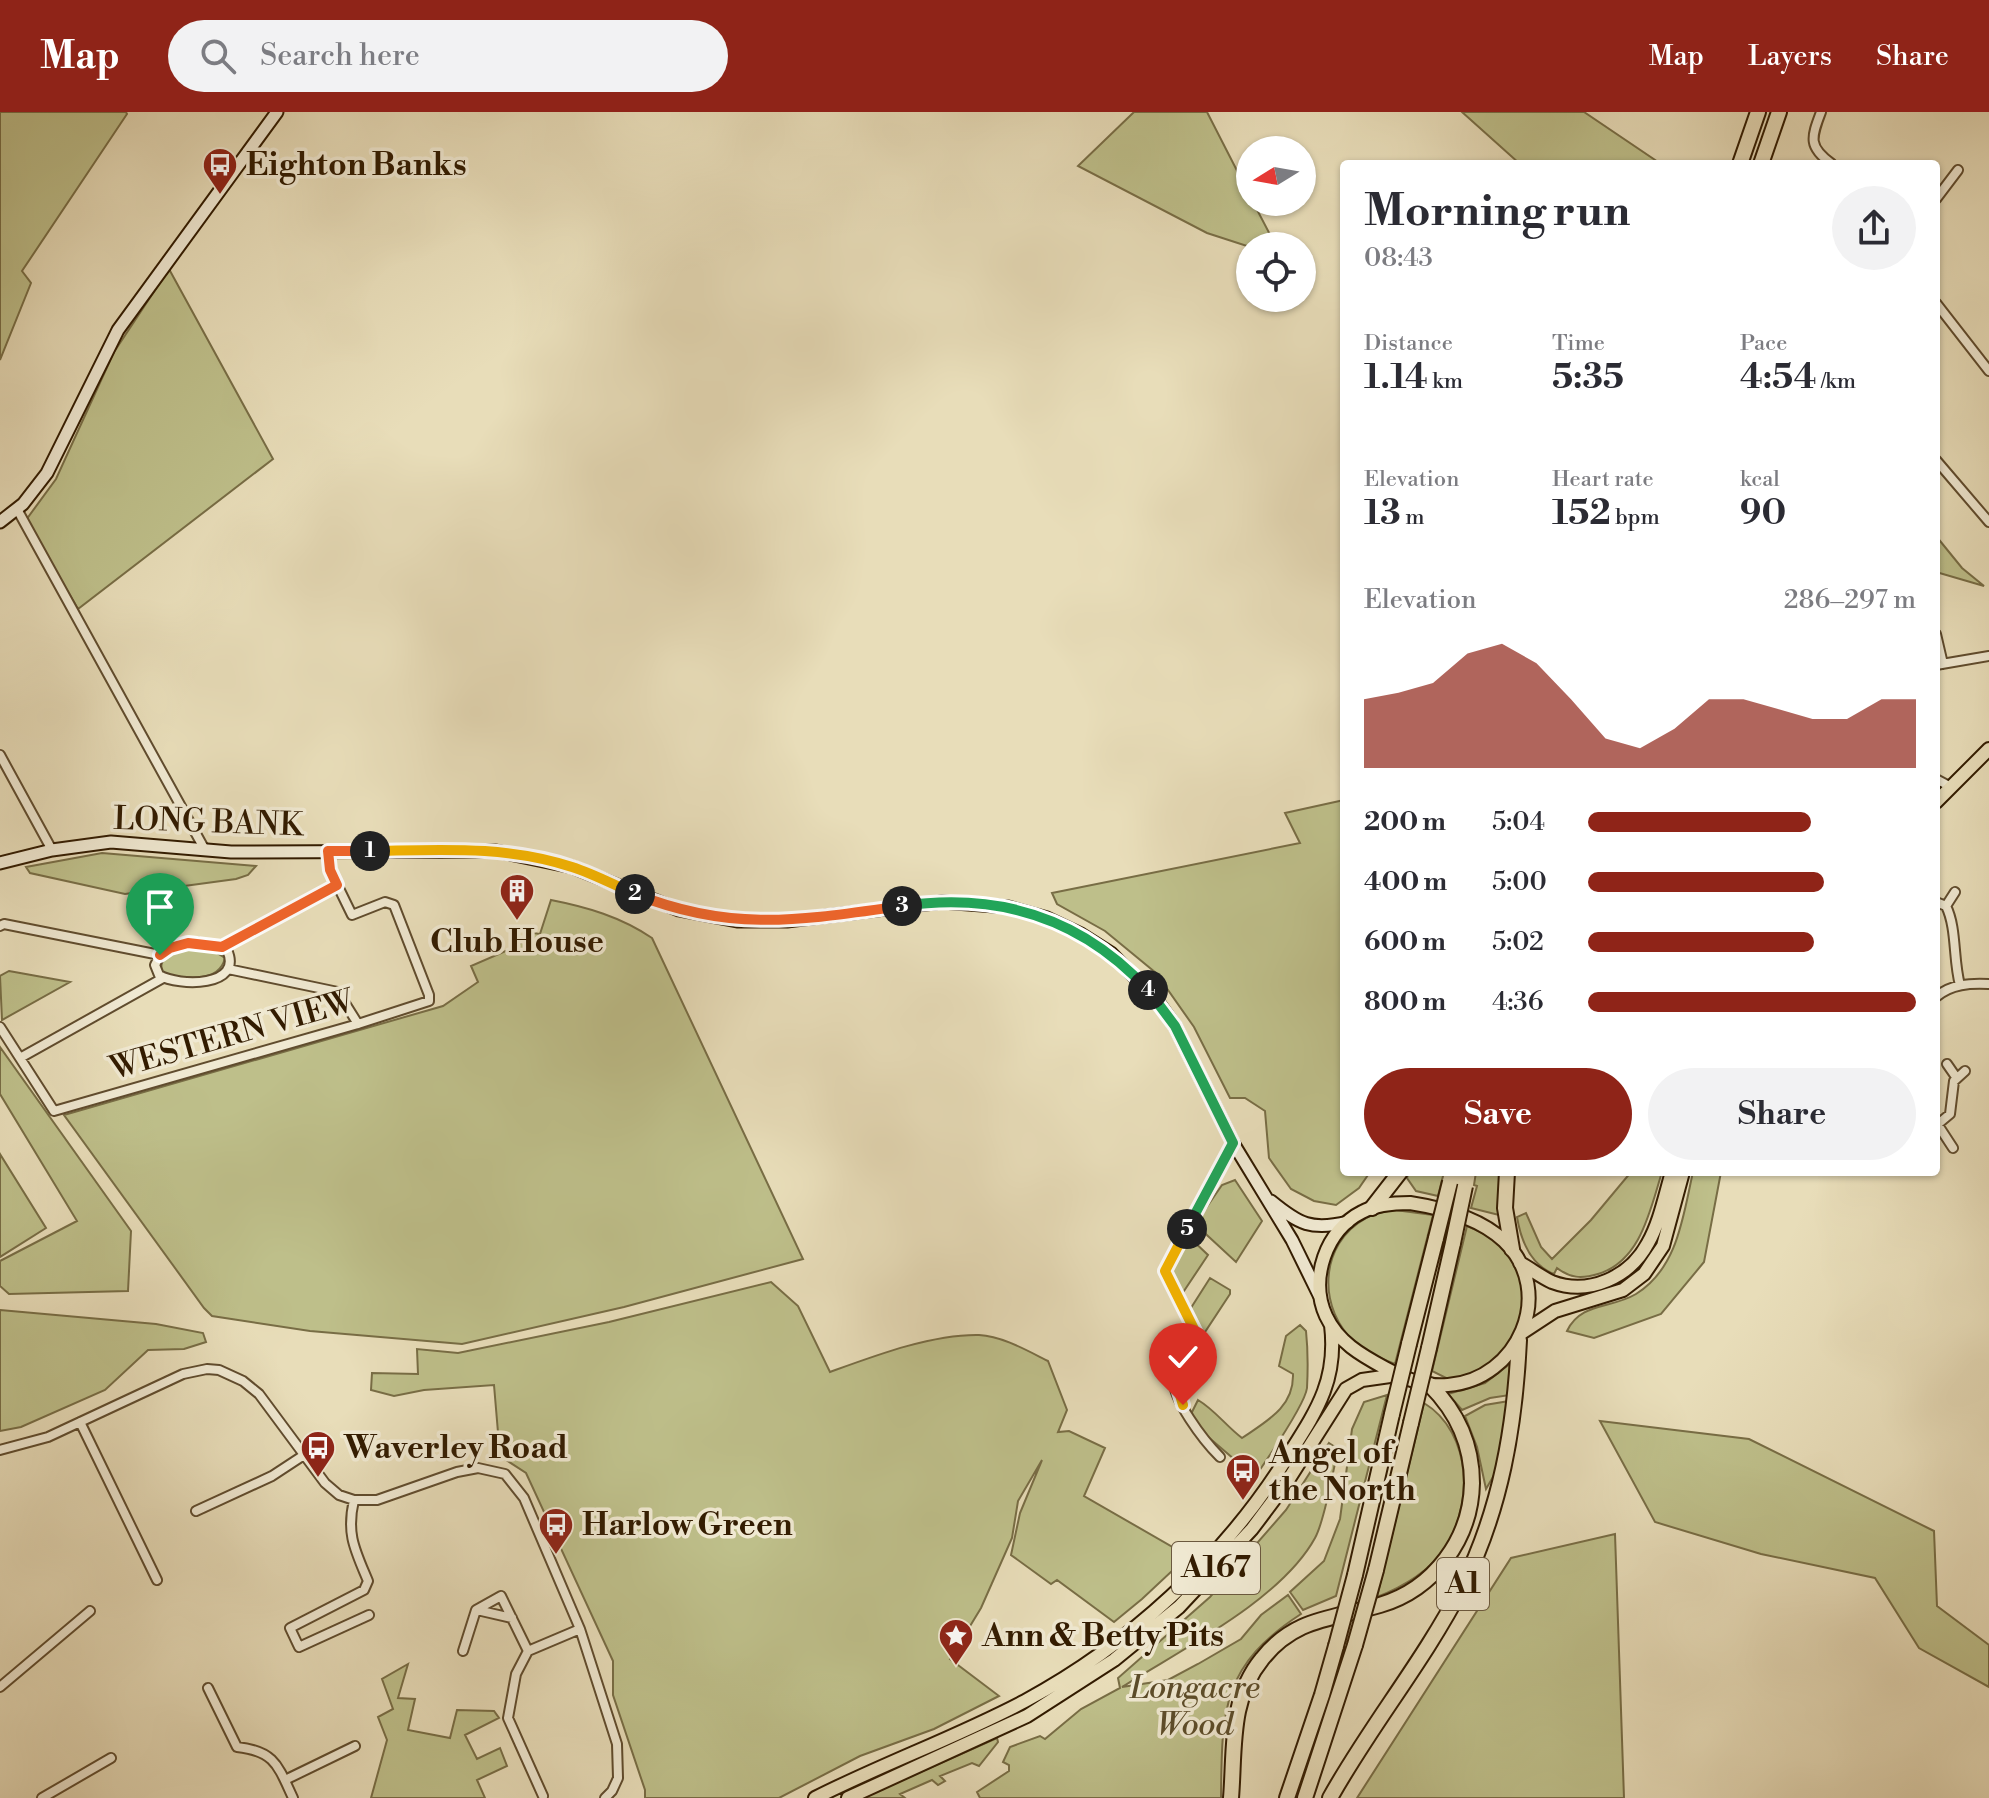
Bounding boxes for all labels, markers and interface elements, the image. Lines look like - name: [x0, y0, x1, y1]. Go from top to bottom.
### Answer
- search box: [168, 20, 728, 92]
- text: Map: [40, 33, 120, 80]
- icon: search: [196, 34, 240, 78]
- text: Search here: [260, 37, 420, 75]
- text: Map: [1649, 39, 1704, 74]
- text: Layers: [1748, 39, 1832, 74]
- text: Share: [1876, 39, 1949, 74]
- north arrow: [1236, 136, 1316, 216]
- map controls: [1236, 136, 1316, 312]
- place label: Eighton Banks: [246, 145, 467, 185]
- bus stop icon: Eighton Banks: [201, 146, 239, 196]
- text: Morning run: [1364, 184, 1630, 239]
- button: share: [1832, 186, 1916, 270]
- button: locate: [1236, 232, 1316, 312]
- text: 08:43: [1364, 242, 1433, 274]
- text: Distance: [1364, 330, 1453, 357]
- text: Time: [1552, 330, 1605, 357]
- text: Pace: [1740, 330, 1787, 357]
- text: 1.14: [1364, 357, 1428, 399]
- text: 5:35: [1552, 357, 1624, 399]
- text: 4:54: [1740, 357, 1817, 399]
- text: km: [1428, 368, 1463, 395]
- text: /km: [1817, 368, 1856, 395]
- text: Elevation: [1364, 466, 1459, 493]
- text: Heart rate: [1552, 466, 1654, 493]
- text: kcal: [1740, 466, 1780, 493]
- text: 13: [1364, 493, 1401, 535]
- text: 152: [1552, 493, 1611, 535]
- text: 90: [1740, 493, 1786, 535]
- text: m: [1401, 504, 1425, 531]
- text: bpm: [1611, 504, 1660, 531]
- text: Elevation: [1364, 584, 1477, 616]
- text: 286–297 m: [1784, 584, 1916, 616]
- street label: LONG BANK: [113, 799, 306, 845]
- text: 200 m: [1364, 806, 1446, 838]
- text: 5:04: [1492, 806, 1545, 838]
- pin: 1: [350, 831, 390, 871]
- text: 1: [365, 837, 375, 864]
- text: 400 m: [1364, 866, 1447, 898]
- text: 5:00: [1492, 866, 1547, 898]
- building icon: Club House: [498, 872, 536, 922]
- pin: [126, 873, 194, 955]
- pin: 2: [615, 874, 655, 914]
- text: 2: [628, 880, 642, 907]
- icon: arrive: [138, 885, 182, 929]
- pin: 3: [882, 886, 922, 926]
- text: 3: [895, 892, 909, 919]
- place label: Club House: [430, 922, 604, 962]
- text: 600 m: [1364, 926, 1446, 958]
- text: 5:02: [1492, 926, 1544, 958]
- pin: 4: [1128, 970, 1168, 1010]
- text: 4: [1141, 976, 1155, 1003]
- street label: WESTERN VIEW: [105, 981, 359, 1089]
- text: 800 m: [1364, 986, 1446, 1018]
- text: 4:36: [1492, 986, 1543, 1018]
- button: Save: [1364, 1068, 1632, 1160]
- button: Share: [1648, 1068, 1916, 1160]
- pin: 5: [1167, 1209, 1207, 1249]
- text: 5: [1180, 1215, 1194, 1242]
- pin: [1149, 1323, 1217, 1405]
- icon: check: [1161, 1335, 1205, 1379]
- place label: Waverley Road: [343, 1428, 568, 1468]
- bus stop icon: Waverley Road: [299, 1429, 337, 1479]
- place label: Angel of the North: [1268, 1433, 1416, 1510]
- bus stop icon: Angel of the North: [1224, 1452, 1262, 1502]
- place label: Harlow Green: [582, 1505, 793, 1545]
- bus stop icon: Harlow Green: [537, 1506, 575, 1556]
- road number: A167: [1172, 1542, 1260, 1594]
- road number: A1: [1437, 1558, 1489, 1610]
- place label: Ann & Betty Pits: [981, 1616, 1224, 1656]
- place icon: Ann & Betty Pits: [937, 1617, 975, 1667]
- park label: Longacre Wood: [1129, 1668, 1260, 1745]

